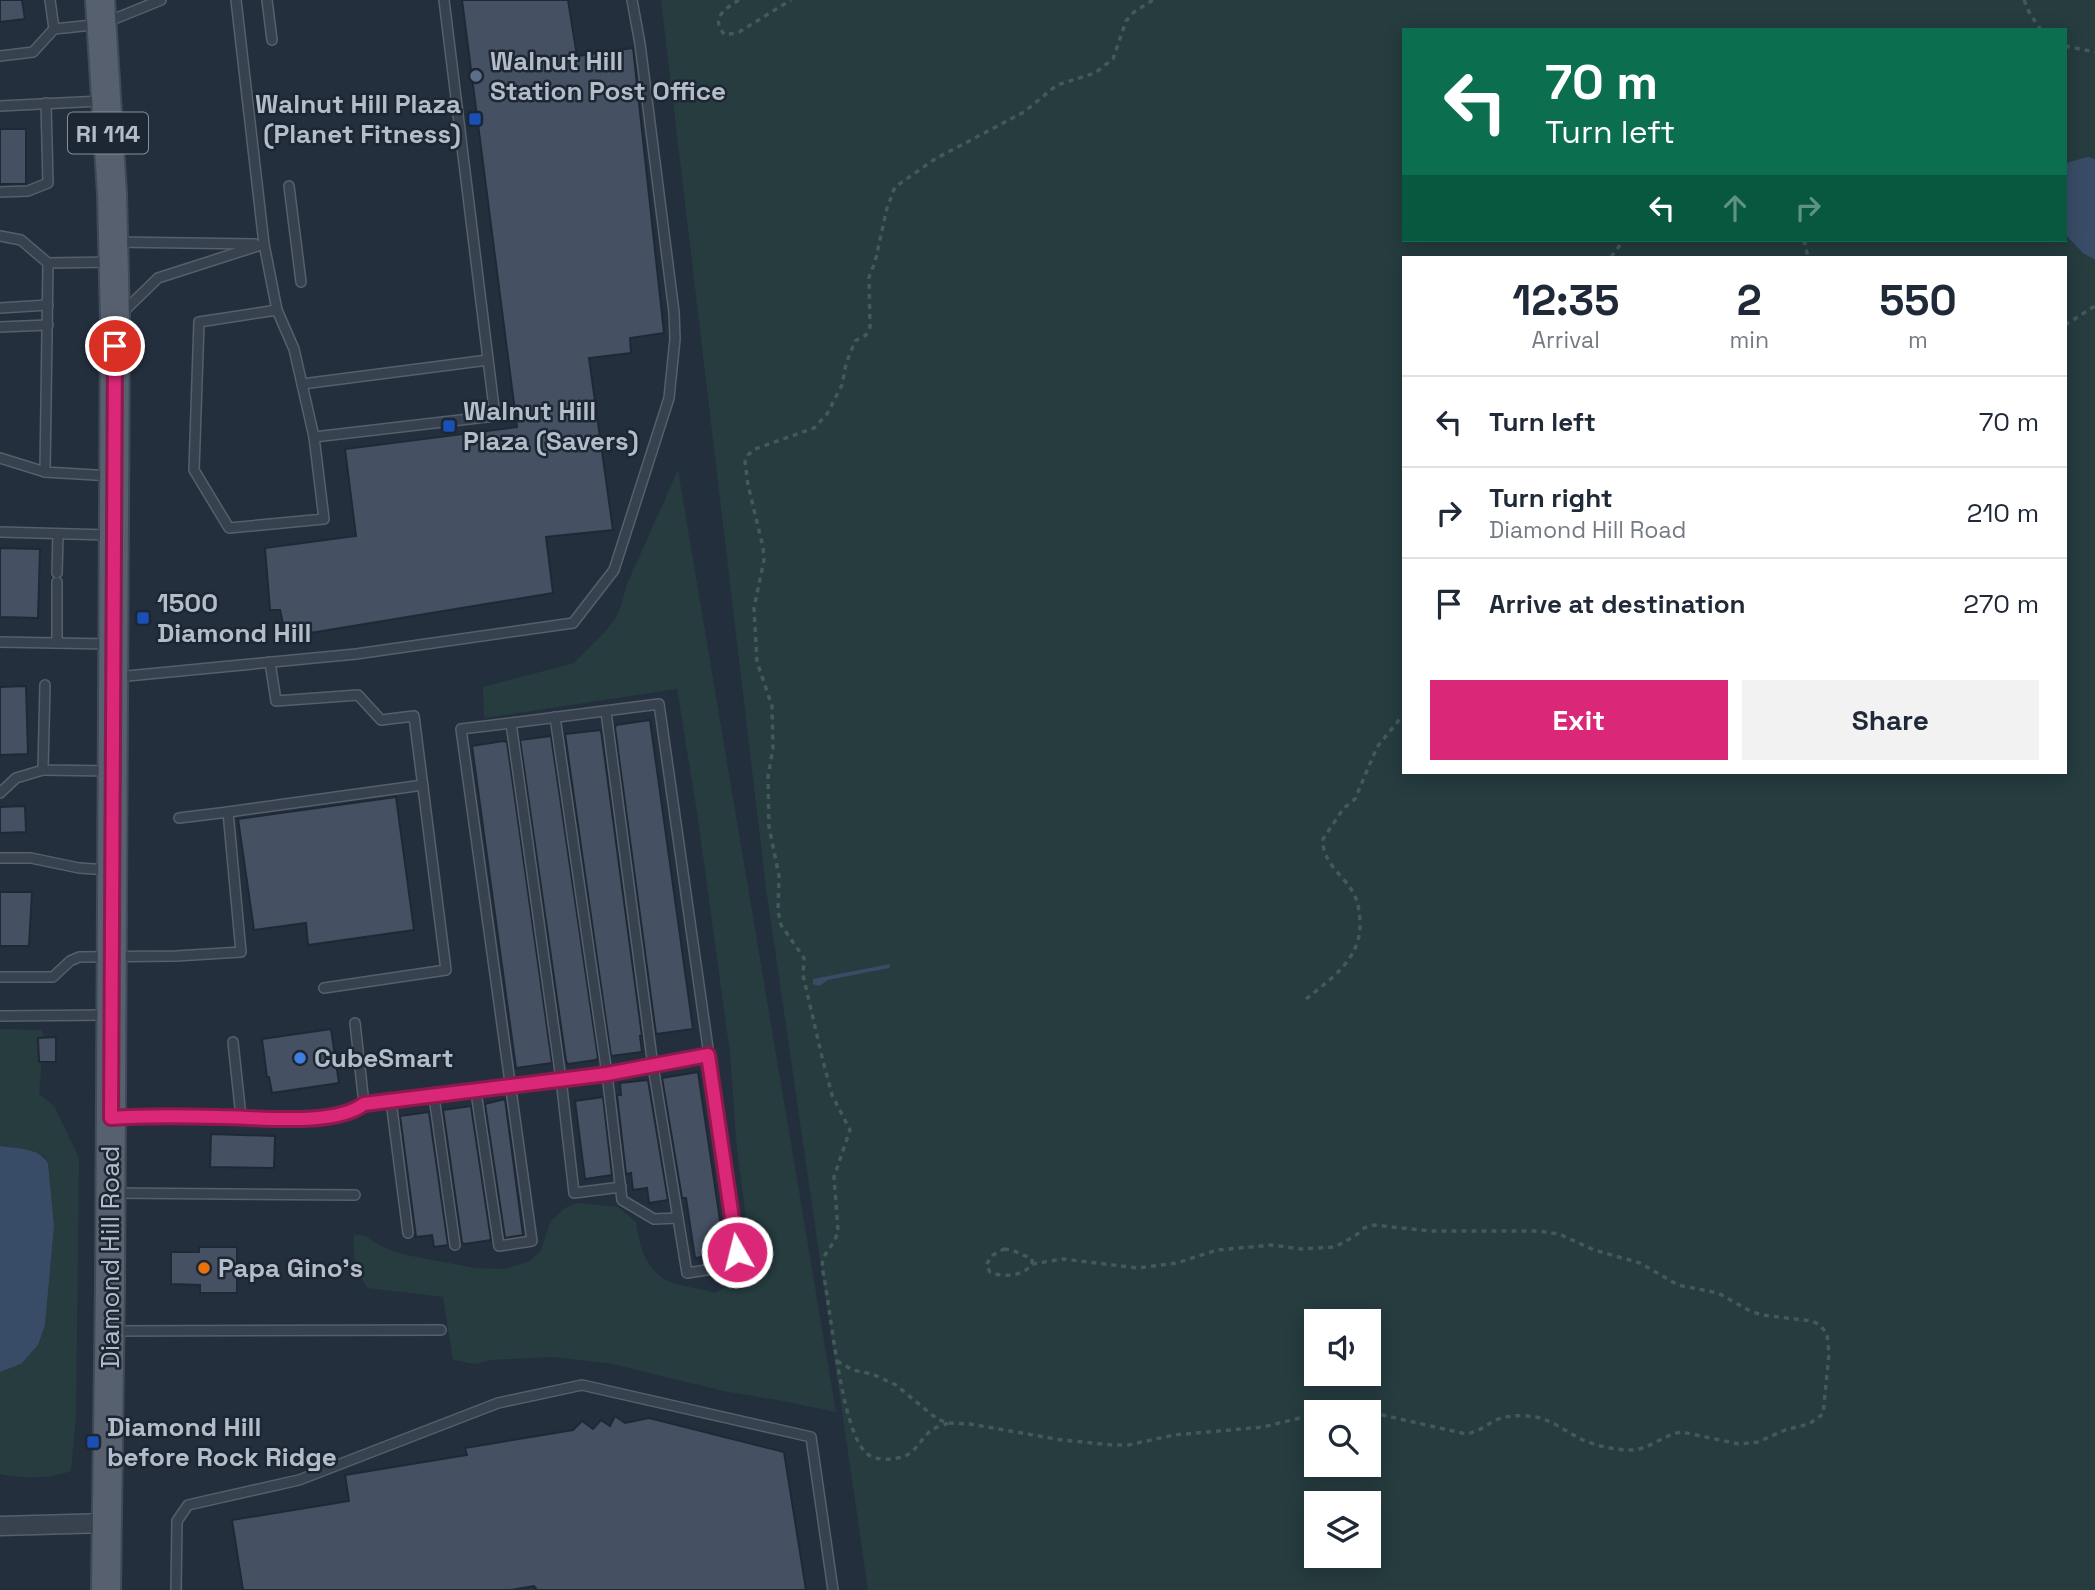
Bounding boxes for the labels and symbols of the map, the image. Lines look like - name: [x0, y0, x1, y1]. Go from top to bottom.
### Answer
- place label: Walnut Hill Station Post Office: [490, 44, 726, 108]
- marker: Walnut Hill Station Post Office: [468, 68, 484, 84]
- place label: Walnut Hill Plaza (Planet Fitness): [255, 87, 461, 151]
- marker: Walnut Hill Plaza (Planet Fitness): [467, 111, 483, 127]
- road number: RI 114: [68, 113, 148, 154]
- pin: [85, 316, 145, 376]
- place label: Walnut Hill Plaza (Savers): [463, 394, 639, 458]
- marker: Walnut Hill Plaza (Savers): [441, 418, 457, 434]
- place label: 1500 Diamond Hill: [157, 586, 311, 650]
- marker: 1500 Diamond Hill: [135, 610, 151, 626]
- place label: CubeSmart: [314, 1041, 454, 1075]
- marker: CubeSmart: [292, 1050, 308, 1066]
- street label: Diamond Hill Road: [93, 1145, 127, 1369]
- position arrow: [700, 1215, 774, 1289]
- place label: Papa Gino's: [218, 1251, 363, 1285]
- marker: Papa Gino's: [196, 1260, 212, 1276]
- place label: Diamond Hill before Rock Ridge: [107, 1410, 337, 1474]
- marker: Diamond Hill before Rock Ridge: [85, 1434, 101, 1450]

